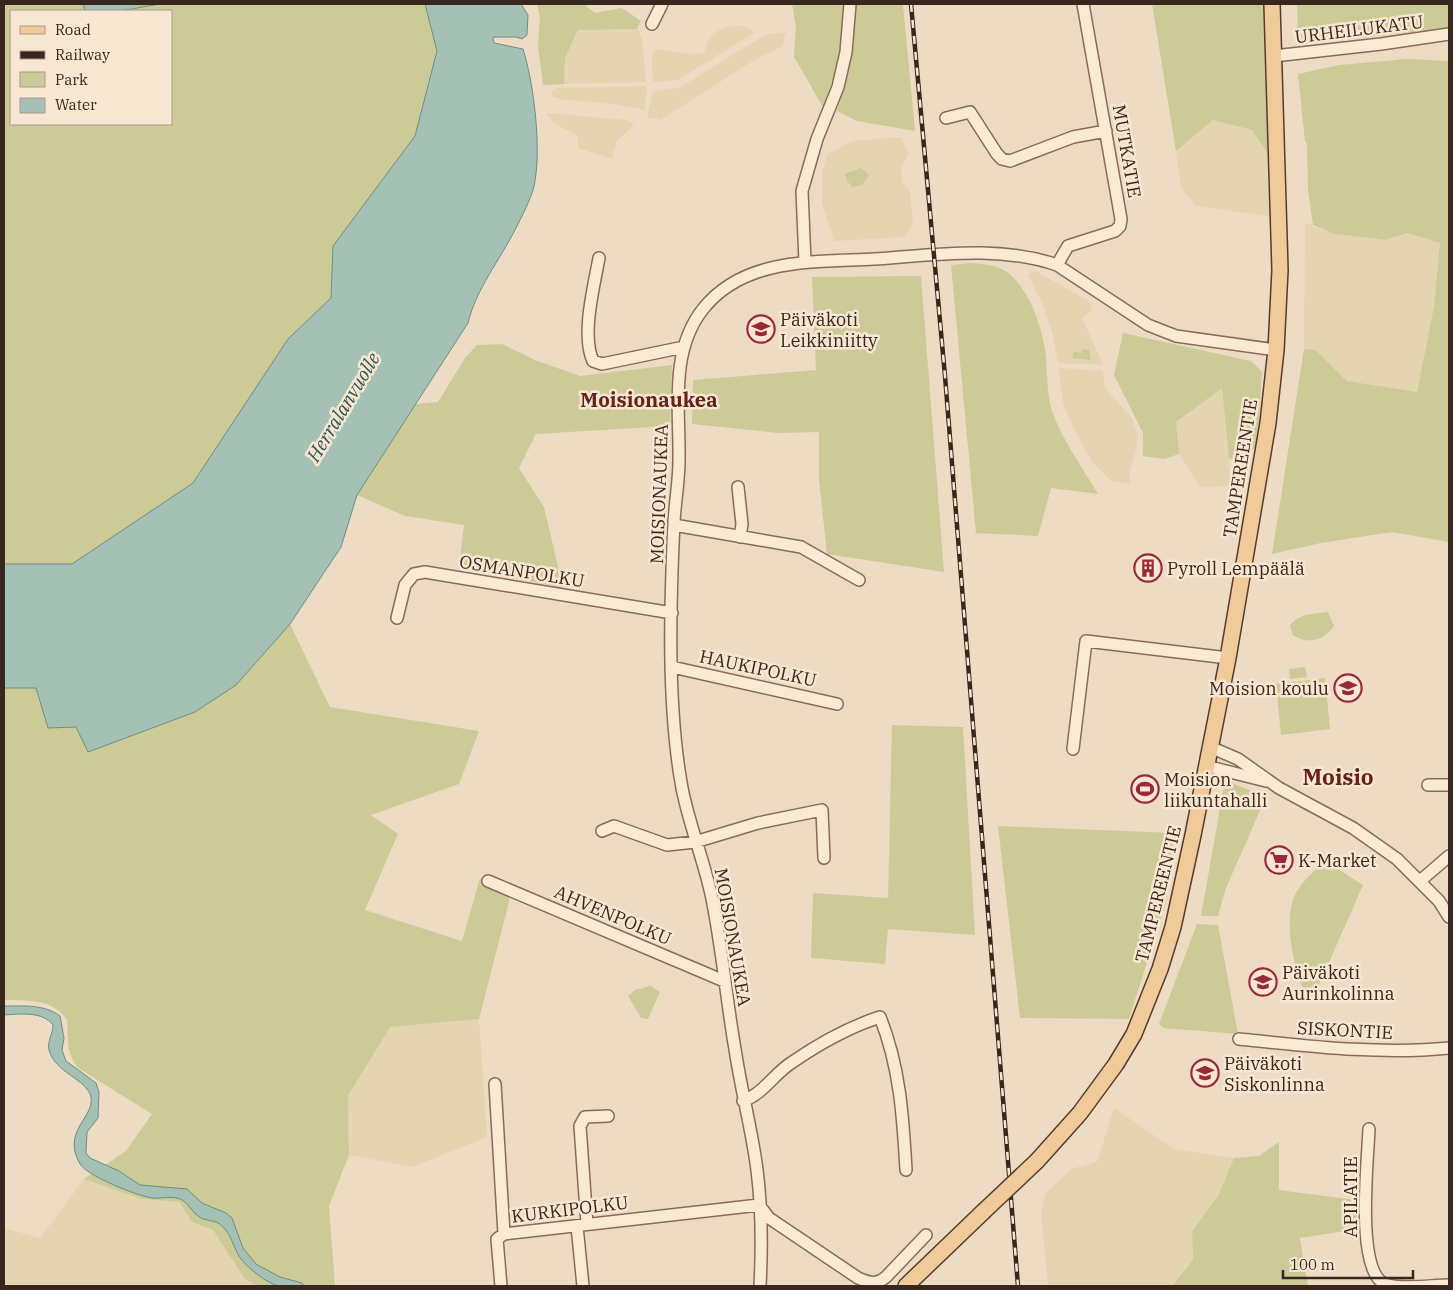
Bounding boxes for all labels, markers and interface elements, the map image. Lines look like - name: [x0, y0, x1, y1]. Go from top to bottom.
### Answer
- legend: [10, 10, 172, 125]
- street label: URHEILUKATU: [1293, 10, 1425, 48]
- text: Road: [55, 20, 91, 39]
- text: Railway: [55, 45, 110, 64]
- text: Park: [55, 70, 88, 89]
- text: Water: [55, 95, 97, 114]
- street label: MUTKATIE: [1107, 103, 1147, 199]
- place label: Päiväkoti Leikkiniitty: [780, 308, 878, 352]
- school or university icon: Päiväkoti Leikkiniitty: [746, 314, 776, 344]
- water label: Herralanvuolle: [300, 348, 385, 467]
- district label: Moisionaukea: [580, 386, 718, 413]
- street label: TAMPEREENTIE: [1218, 397, 1262, 539]
- street label: MOISIONAUKEA: [645, 423, 673, 564]
- street label: OSMANPOLKU: [458, 550, 586, 592]
- building icon: Pyroll Lempäälä: [1133, 553, 1163, 583]
- place label: Pyroll Lempäälä: [1167, 557, 1305, 580]
- street label: HAUKIPOLKU: [697, 644, 819, 692]
- school or university icon: Moision koulu: [1333, 673, 1363, 703]
- place label: Moision koulu: [1209, 677, 1329, 700]
- district label: Moisio: [1302, 762, 1374, 791]
- place label: Moision liikuntahalli: [1164, 768, 1268, 812]
- sports icon: Moision liikuntahalli: [1130, 774, 1160, 804]
- street label: TAMPEREENTIE: [1130, 823, 1186, 965]
- supermarket icon: K-Market: [1264, 845, 1294, 875]
- place label: K-Market: [1298, 849, 1376, 872]
- street label: MOISIONAUKEA: [710, 866, 757, 1009]
- street label: AHVENPOLKU: [551, 880, 675, 950]
- place label: Päiväkoti Aurinkolinna: [1282, 961, 1395, 1005]
- school or university icon: Päiväkoti Aurinkolinna: [1248, 967, 1278, 997]
- street label: SISKONTIE: [1296, 1016, 1394, 1044]
- place label: Päiväkoti Siskonlinna: [1224, 1052, 1325, 1096]
- school or university icon: Päiväkoti Siskonlinna: [1190, 1058, 1220, 1088]
- street label: APILATIE: [1339, 1156, 1362, 1238]
- street label: KURKIPOLKU: [510, 1190, 630, 1228]
- scale bar: [1283, 1248, 1413, 1280]
- text: 100 m: [1290, 1255, 1335, 1274]

